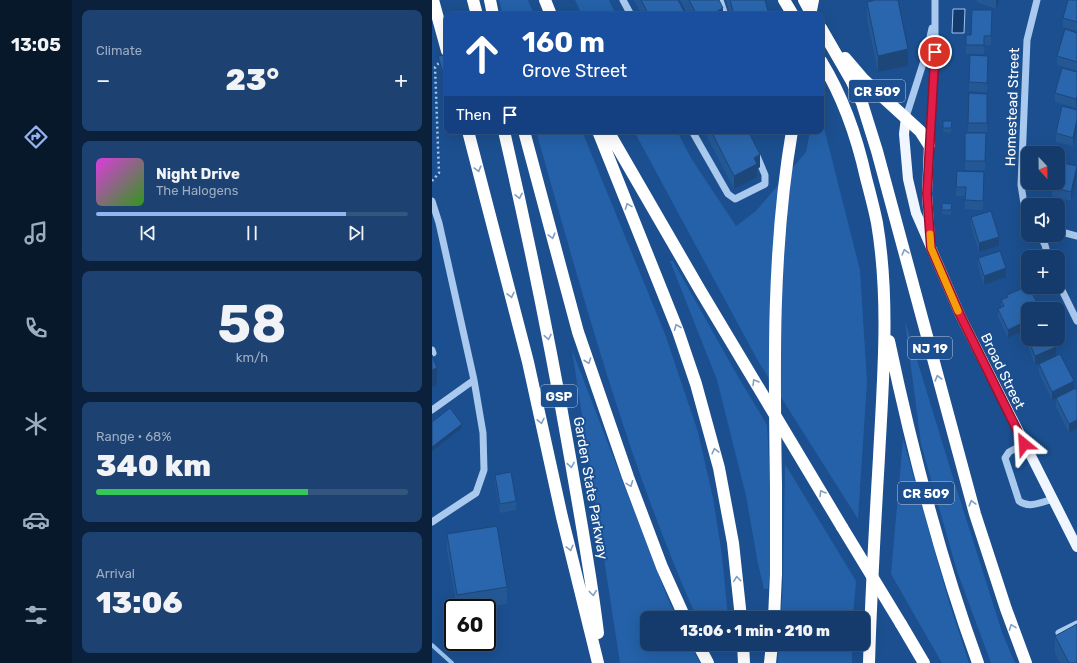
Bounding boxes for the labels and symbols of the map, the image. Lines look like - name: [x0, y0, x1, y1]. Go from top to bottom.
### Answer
- pin: [918, 35, 952, 69]
- street label: Homestead Street: [1002, 47, 1023, 167]
- road number: CR 509: [849, 80, 905, 102]
- north arrow: [1021, 146, 1065, 190]
- one-way arrow: [473, 165, 482, 172]
- one-way arrow: [514, 193, 522, 200]
- one-way arrow: [625, 203, 633, 211]
- one-way arrow: [547, 233, 556, 240]
- one-way arrow: [901, 249, 909, 255]
- one-way arrow: [506, 291, 514, 298]
- one-way arrow: [673, 324, 681, 331]
- street label: Broad Street: [977, 330, 1029, 413]
- one-way arrow: [544, 334, 552, 341]
- road number: NJ 19: [908, 337, 952, 359]
- one-way arrow: [583, 358, 592, 365]
- one-way arrow: [934, 374, 943, 381]
- one-way arrow: [752, 379, 759, 386]
- road number: GSP: [541, 385, 577, 407]
- street label: Garden State Parkway: [570, 415, 611, 561]
- one-way arrow: [537, 418, 545, 424]
- position arrow: [1003, 423, 1045, 465]
- one-way arrow: [711, 448, 719, 454]
- one-way arrow: [567, 462, 575, 468]
- one-way arrow: [626, 481, 634, 488]
- road number: CR 509: [898, 482, 954, 504]
- one-way arrow: [819, 490, 826, 497]
- one-way arrow: [968, 500, 977, 507]
- one-way arrow: [565, 544, 574, 551]
- one-way arrow: [733, 576, 742, 582]
- one-way arrow: [588, 590, 597, 597]
- speed limit sign: 60: [444, 599, 496, 651]
- one-way arrow: [1009, 623, 1017, 630]

